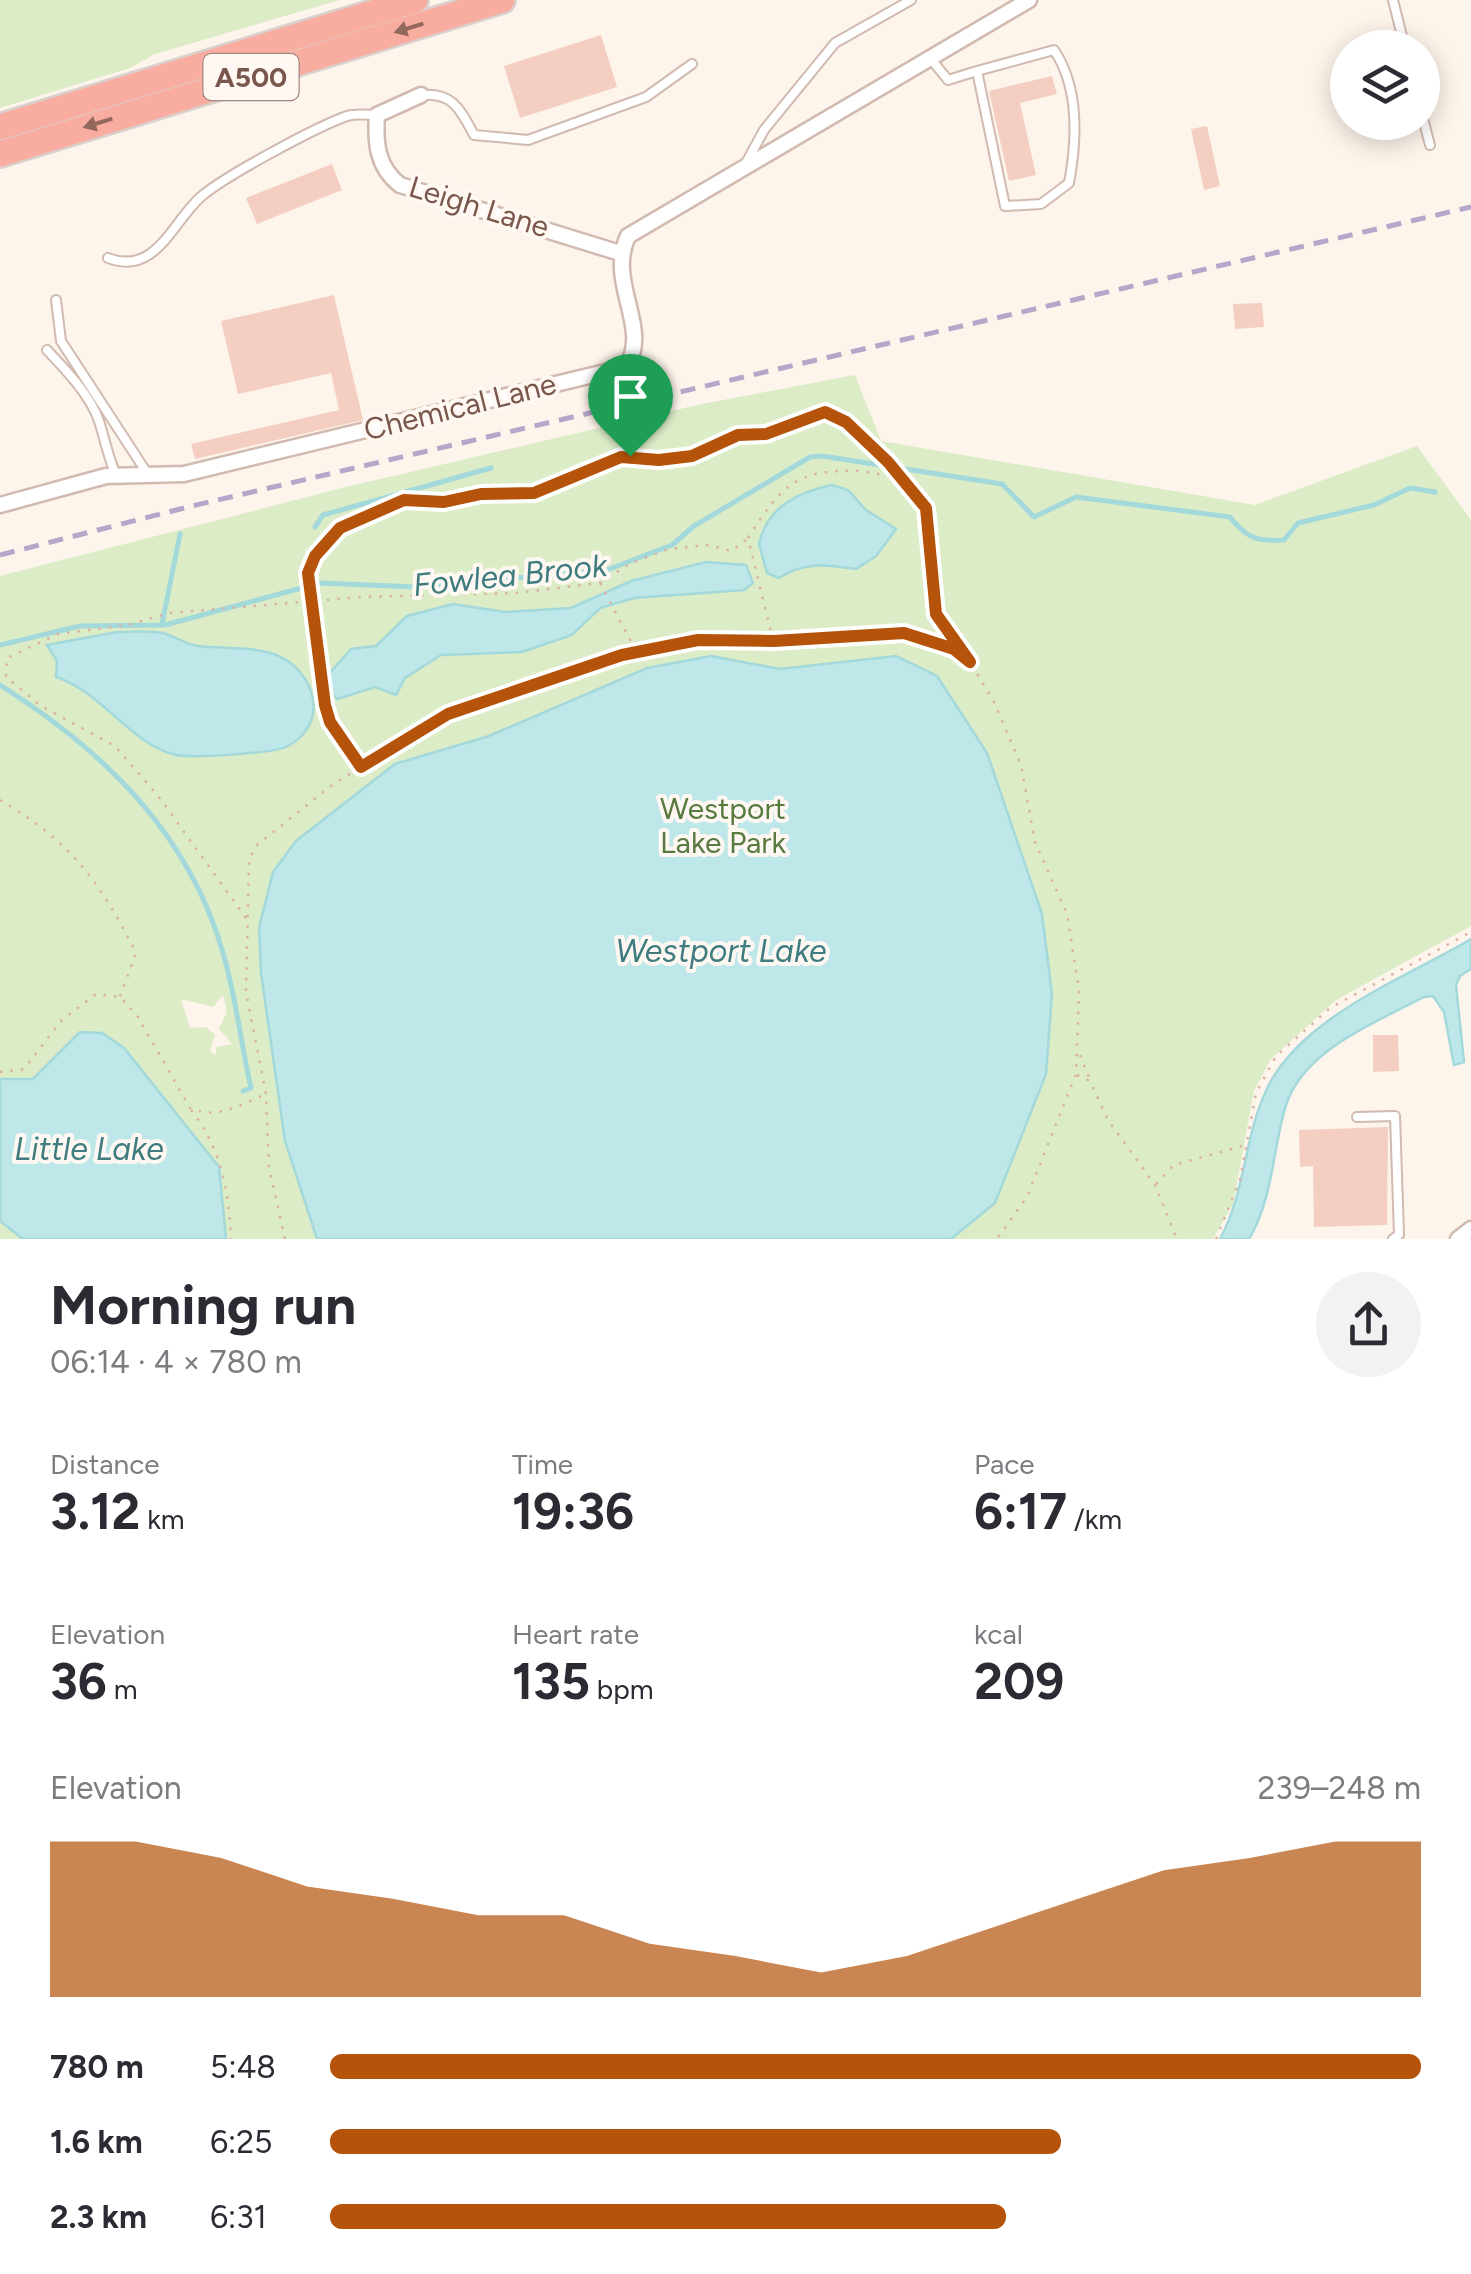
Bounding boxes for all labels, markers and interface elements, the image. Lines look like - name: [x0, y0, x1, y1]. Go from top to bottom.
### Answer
- one-way arrow: [394, 22, 424, 37]
- map controls: [1330, 30, 1440, 140]
- button: layers: [1330, 30, 1440, 140]
- road number: A500: [204, 54, 298, 100]
- one-way arrow: [83, 117, 113, 132]
- street label: Leigh Lane: [405, 168, 554, 245]
- pin: [588, 354, 673, 457]
- street label: Chemical Lane: [360, 365, 560, 448]
- icon: arrive: [603, 369, 658, 424]
- water label: Fowlea Brook: [411, 546, 610, 604]
- park label: Westport Lake Park: [660, 790, 786, 861]
- water label: Westport Lake: [615, 932, 827, 970]
- water label: Little Lake: [14, 1130, 164, 1168]
- text: Morning run: [50, 1272, 356, 1338]
- button: share: [1316, 1272, 1421, 1377]
- text: 06:14 · 4 × 780 m: [50, 1343, 302, 1381]
- text: Distance: [50, 1447, 160, 1481]
- text: Time: [512, 1447, 573, 1481]
- text: Pace: [974, 1447, 1035, 1481]
- text: 3.12: [50, 1481, 140, 1542]
- text: 19:36: [512, 1481, 634, 1542]
- text: 6:17: [974, 1481, 1067, 1542]
- text: km: [140, 1502, 185, 1536]
- text: /km: [1067, 1502, 1122, 1536]
- text: Elevation: [50, 1617, 165, 1651]
- text: Heart rate: [512, 1617, 639, 1651]
- text: kcal: [974, 1617, 1023, 1651]
- text: 36: [50, 1651, 107, 1712]
- text: 135: [512, 1651, 590, 1712]
- text: 209: [974, 1651, 1064, 1712]
- text: m: [107, 1672, 138, 1706]
- text: bpm: [590, 1672, 654, 1706]
- text: Elevation: [50, 1769, 182, 1807]
- text: 239–248 m: [1257, 1769, 1421, 1807]
- text: 780 m: [50, 2048, 144, 2086]
- text: 5:48: [210, 2048, 276, 2086]
- text: 1.6 km: [50, 2123, 143, 2161]
- text: 6:25: [210, 2123, 273, 2161]
- text: 2.3 km: [50, 2198, 147, 2236]
- text: 6:31: [210, 2198, 267, 2236]

